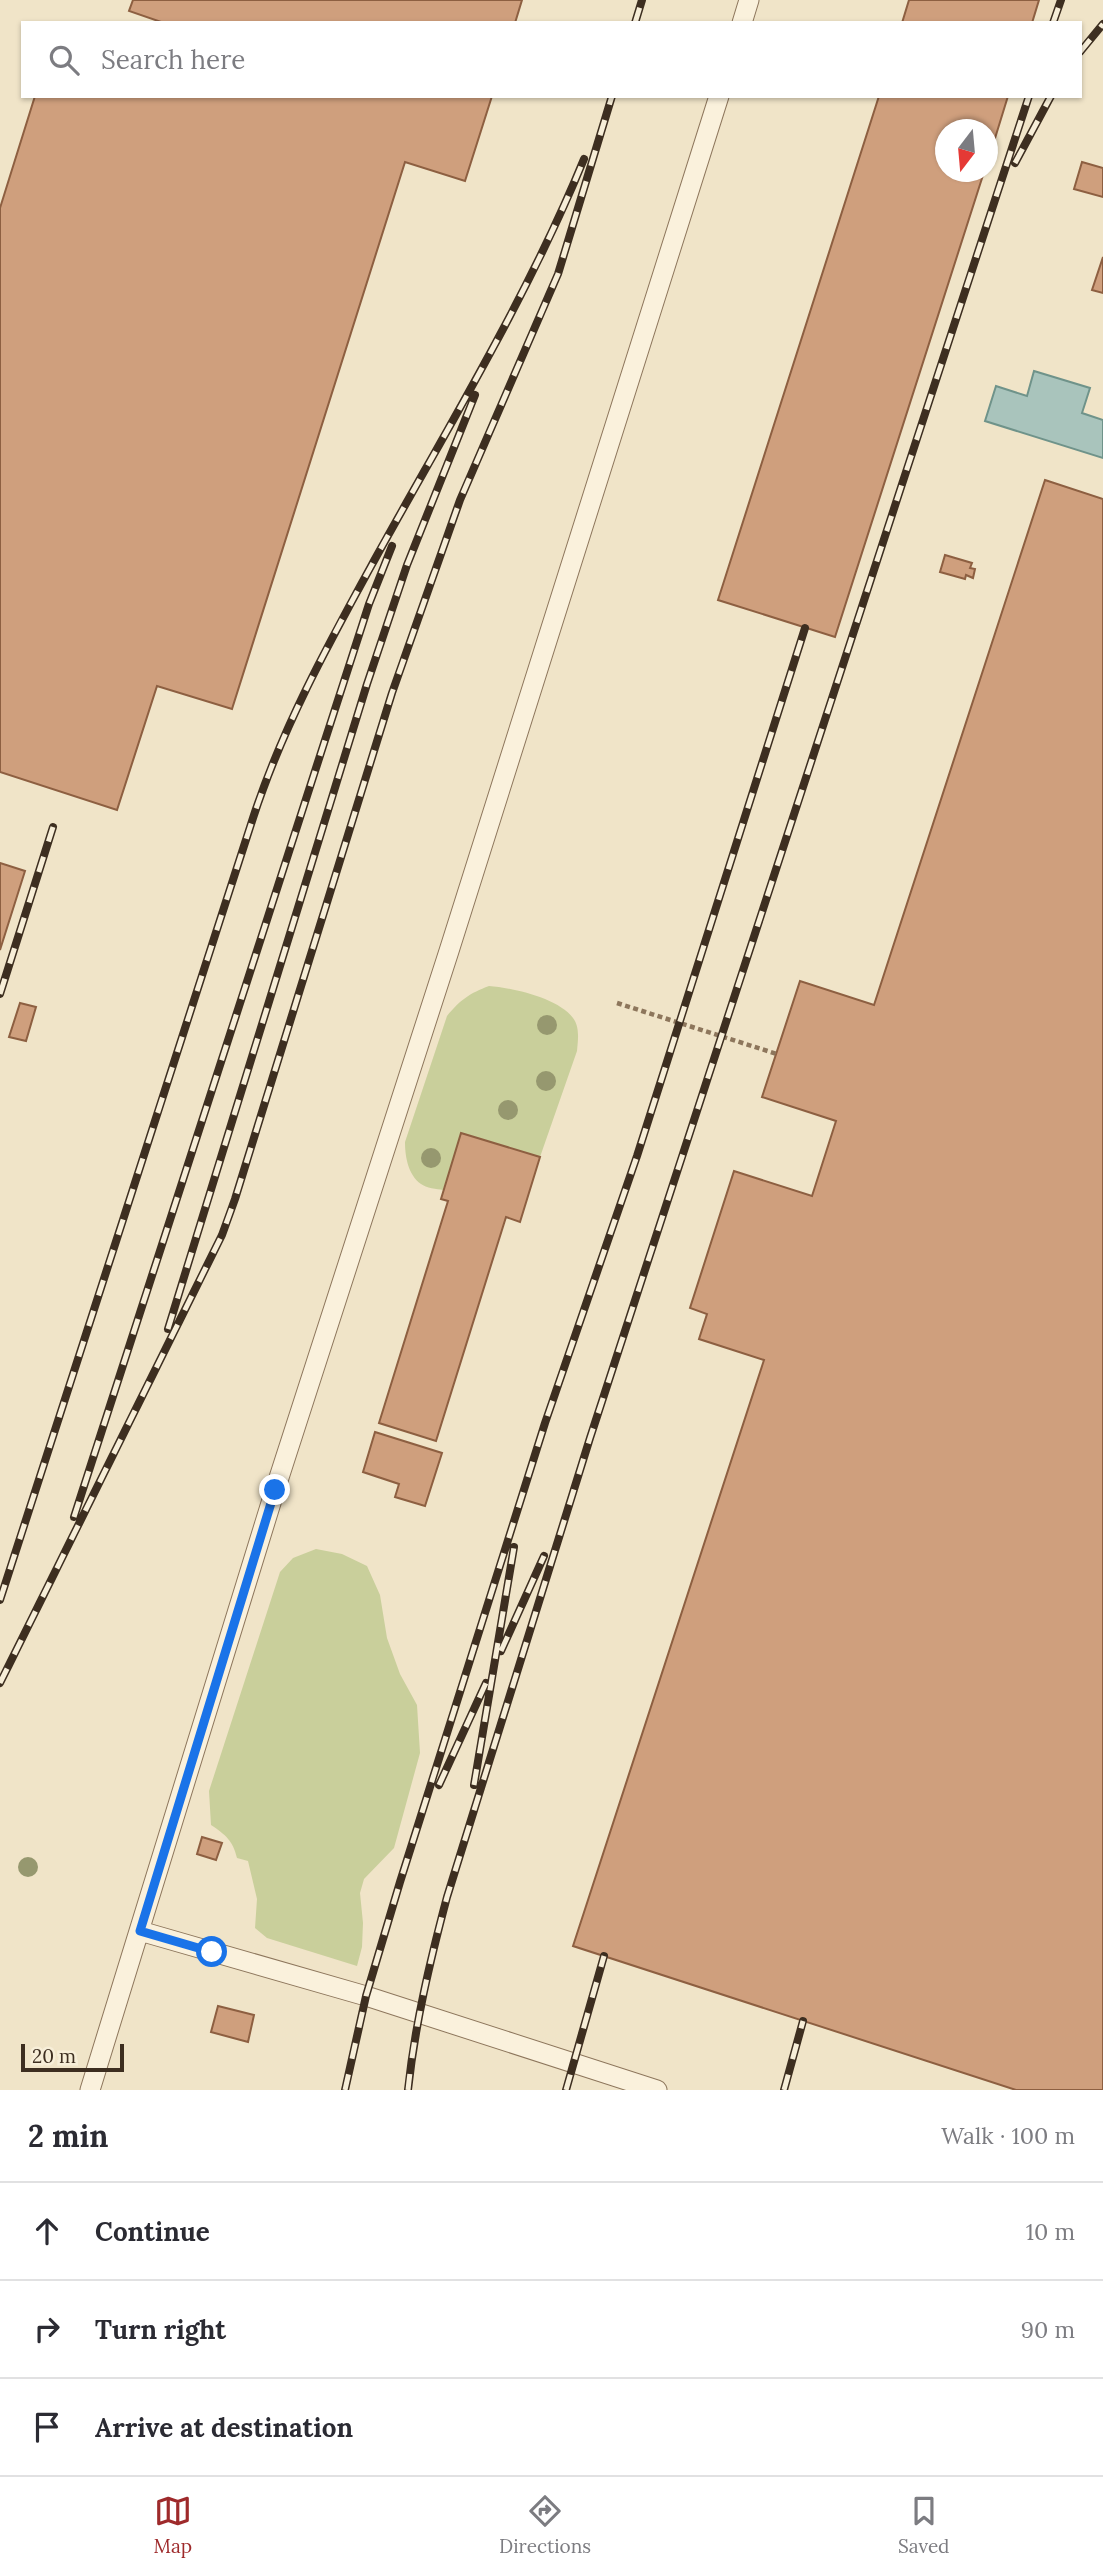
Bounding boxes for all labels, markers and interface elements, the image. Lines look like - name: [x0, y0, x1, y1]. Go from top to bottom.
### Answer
- search box: [21, 21, 1082, 98]
- icon: search: [45, 41, 83, 79]
- text: Search here: [101, 43, 245, 76]
- north arrow: [935, 119, 998, 182]
- route end: [259, 1474, 290, 1505]
- route start: [196, 1936, 227, 1967]
- scale bar: [21, 2041, 124, 2073]
- text: 20 m: [32, 2044, 76, 2068]
- text: 2 min: [28, 2117, 108, 2155]
- text: Walk · 100 m: [941, 2121, 1075, 2150]
- icon: ahead: [28, 2212, 66, 2250]
- text: Continue: [95, 2215, 210, 2248]
- text: 10 m: [1026, 2217, 1075, 2246]
- icon: right: [28, 2310, 66, 2348]
- text: Turn right: [95, 2313, 226, 2346]
- text: 90 m: [1021, 2315, 1075, 2344]
- icon: arrive: [28, 2408, 66, 2446]
- text: Arrive at destination: [95, 2411, 353, 2444]
- tab: Map: [154, 2492, 192, 2558]
- tab: Directions: [499, 2492, 591, 2558]
- tab: Saved: [898, 2492, 949, 2558]

